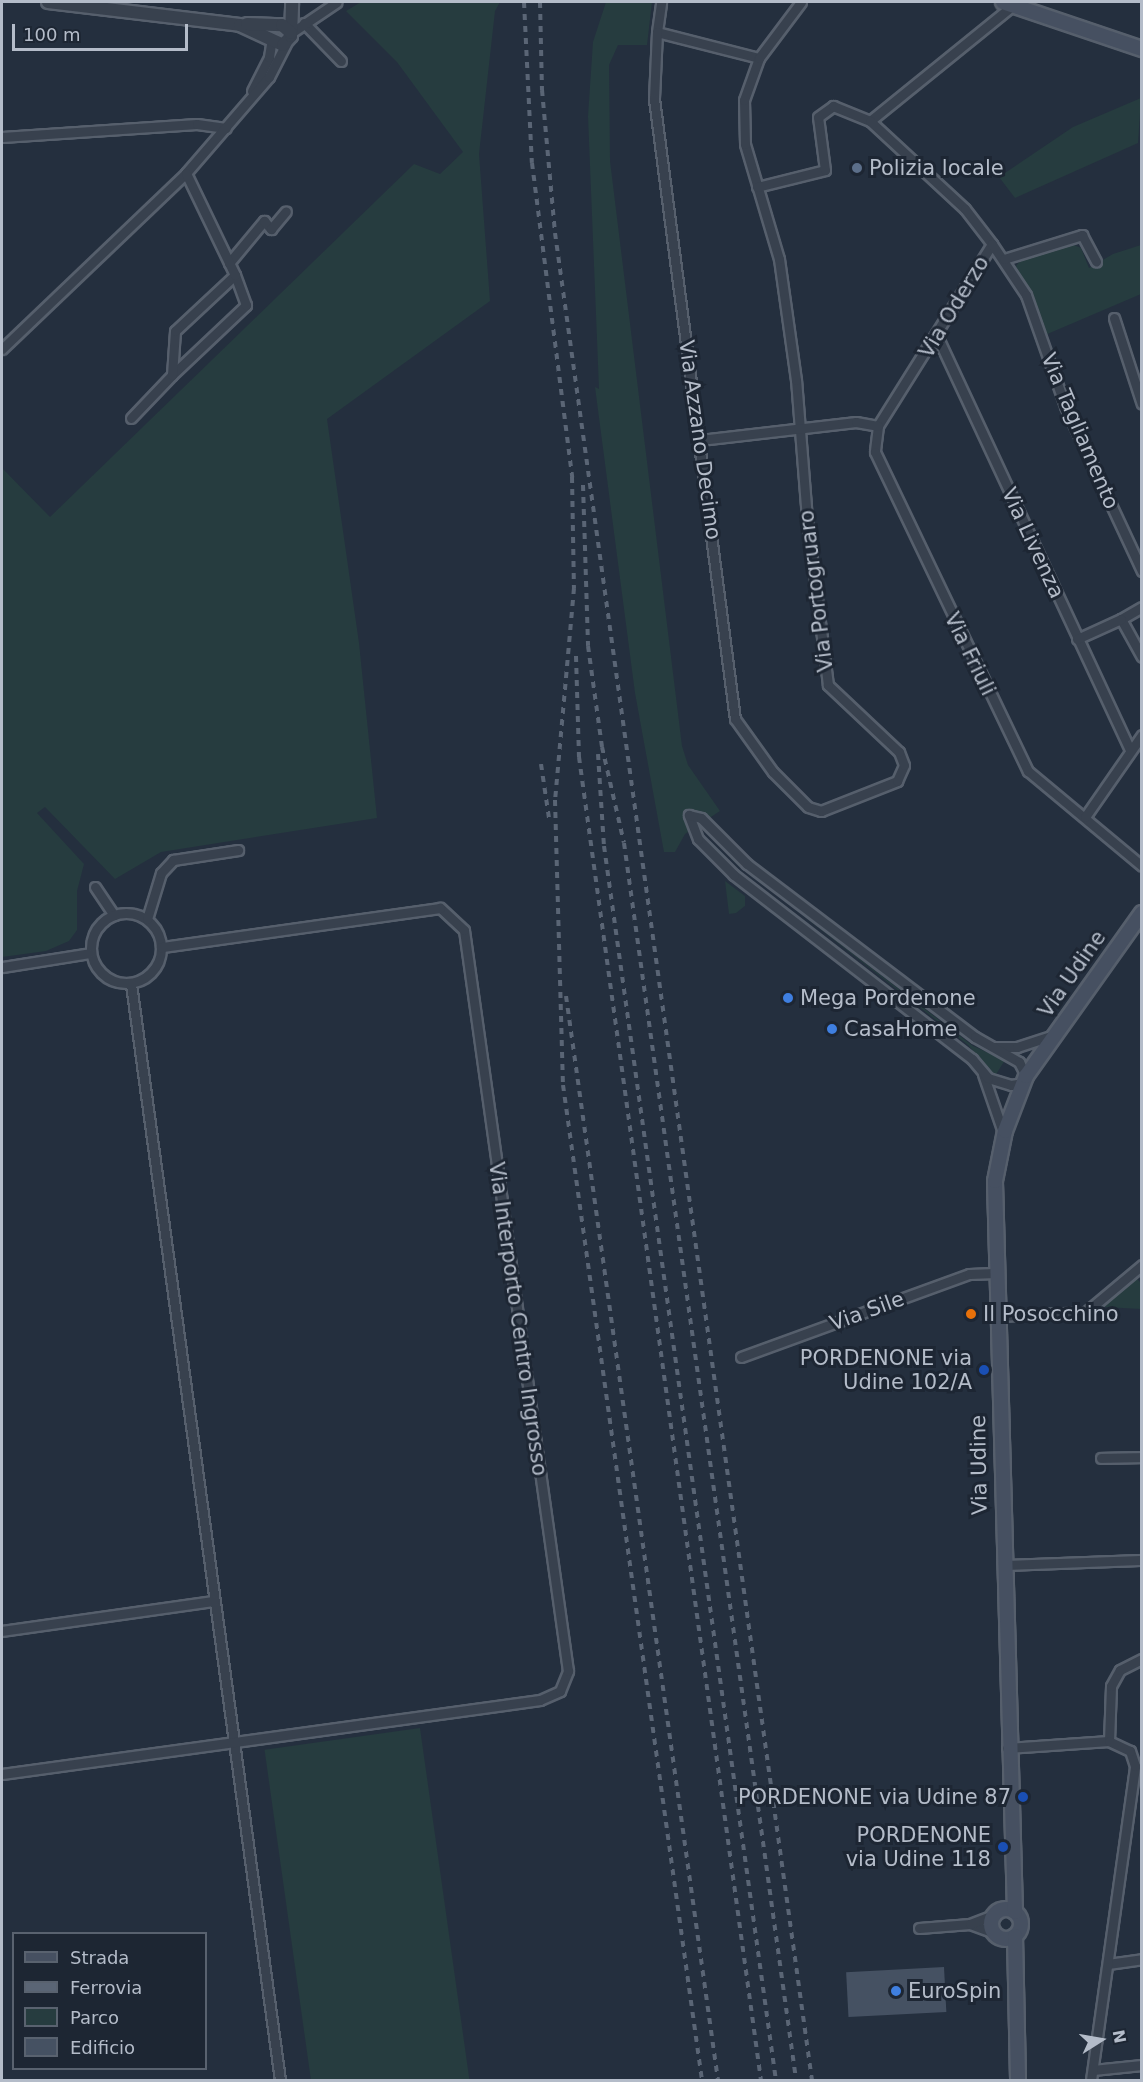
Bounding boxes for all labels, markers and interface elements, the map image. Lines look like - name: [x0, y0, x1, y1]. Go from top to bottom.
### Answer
- scale bar: [15, 12, 190, 50]
- text: 100 m: [23, 24, 81, 45]
- place label: Polizia locale: [869, 155, 1004, 181]
- marker: Polizia locale: [850, 161, 864, 175]
- street label: Via Oderzo: [914, 251, 994, 363]
- street label: Via Azzano Decimo: [674, 339, 726, 541]
- street label: Via Tagliamento: [1036, 349, 1124, 513]
- street label: Via Livenza: [996, 484, 1070, 602]
- street label: Via Portogruaro: [794, 509, 838, 673]
- street label: Via Friuli: [939, 608, 1001, 700]
- street label: Via Udine: [1033, 926, 1111, 1022]
- place label: Mega Pordenone: [800, 985, 976, 1011]
- marker: Mega Pordenone: [781, 991, 795, 1005]
- place label: CasaHome: [844, 1016, 957, 1042]
- marker: CasaHome: [825, 1022, 839, 1036]
- street label: Via Interporto Centro Ingrosso: [483, 1161, 553, 1477]
- street label: Via Sile: [826, 1286, 908, 1336]
- place label: Il Posocchino: [983, 1301, 1119, 1327]
- marker: Il Posocchino: [964, 1307, 978, 1321]
- place label: PORDENONE via Udine 102/A: [800, 1345, 972, 1395]
- marker: PORDENONE via Udine 102/A: [977, 1363, 991, 1377]
- street label: Via Udine: [966, 1415, 992, 1515]
- place label: PORDENONE via Udine 87: [738, 1784, 1011, 1810]
- marker: PORDENONE via Udine 87: [1016, 1790, 1030, 1804]
- place label: PORDENONE via Udine 118: [846, 1822, 991, 1872]
- marker: PORDENONE via Udine 118: [996, 1840, 1010, 1854]
- legend: [12, 1932, 207, 2070]
- text: Strada: [70, 1947, 129, 1968]
- text: Ferrovia: [70, 1977, 142, 1998]
- place label: EuroSpin: [908, 1978, 1001, 2004]
- marker: EuroSpin: [889, 1984, 903, 1998]
- text: Parco: [70, 2007, 119, 2028]
- north arrow: [1071, 2010, 1131, 2070]
- text: N: [1109, 2028, 1130, 2045]
- text: Edificio: [70, 2037, 135, 2058]

